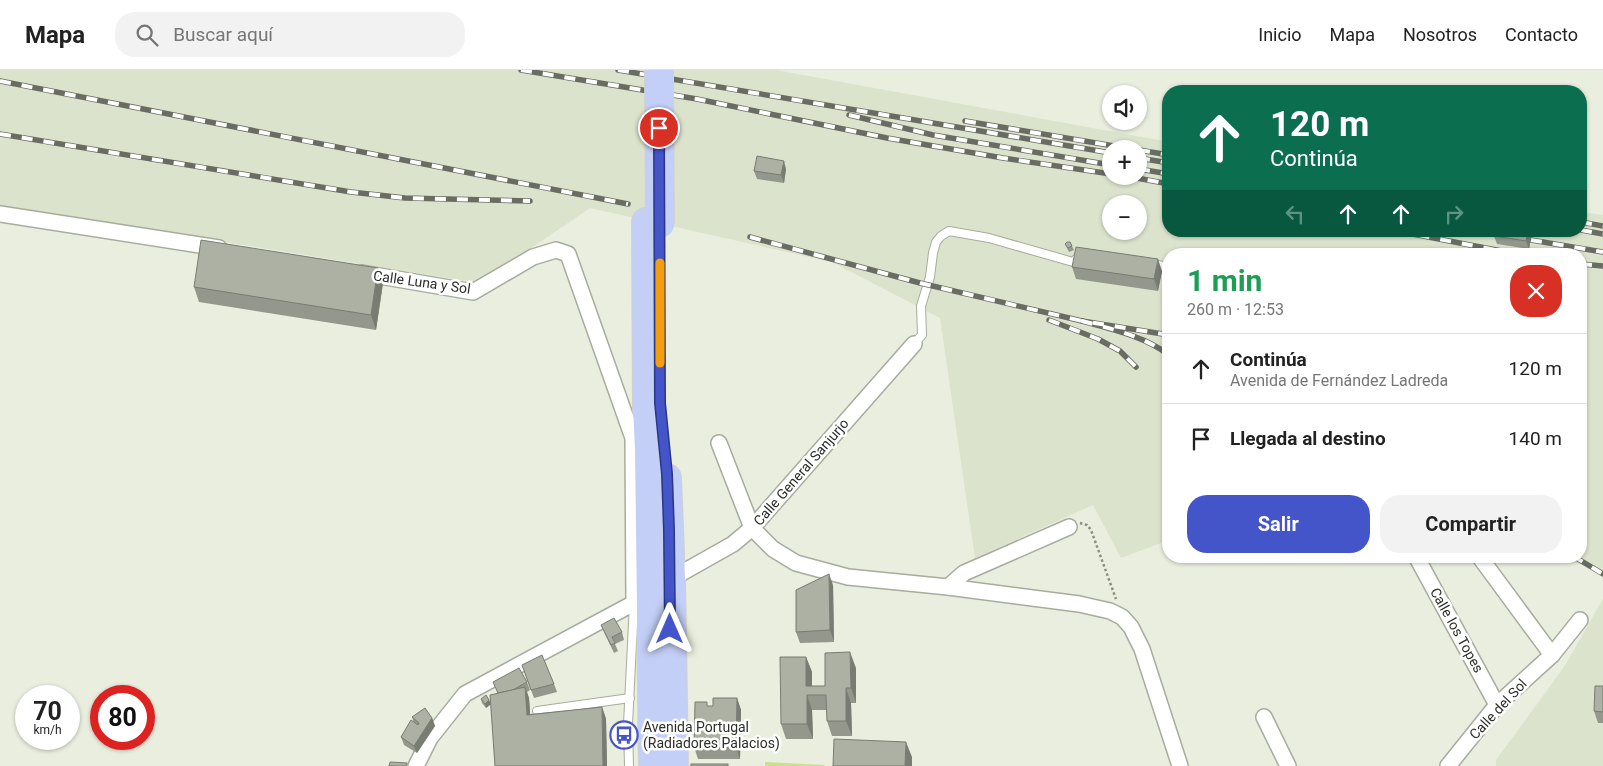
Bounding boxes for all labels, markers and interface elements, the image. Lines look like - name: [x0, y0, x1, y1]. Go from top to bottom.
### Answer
- search box: [115, 12, 465, 57]
- text: Mapa: [25, 21, 85, 49]
- icon: search: [133, 21, 161, 49]
- text: Buscar aquí: [173, 23, 273, 46]
- text: Inicio: [1258, 24, 1302, 45]
- text: Mapa: [1330, 24, 1375, 45]
- text: Nosotros: [1403, 24, 1477, 45]
- text: Contacto: [1505, 24, 1578, 45]
- map controls: [1102, 85, 1147, 240]
- button: sound: [1102, 85, 1147, 130]
- text: 120 m: [1270, 104, 1369, 145]
- icon: ahead: [1187, 105, 1252, 170]
- pin: [638, 107, 680, 149]
- icon: arrive: [645, 114, 673, 142]
- button: +: [1102, 140, 1147, 185]
- text: Continúa: [1270, 146, 1358, 171]
- button: −: [1102, 195, 1147, 240]
- icon: left: [1281, 200, 1309, 228]
- icon: ahead: [1334, 200, 1362, 228]
- icon: ahead: [1387, 200, 1415, 228]
- icon: right: [1440, 200, 1468, 228]
- text: 1 min: [1187, 263, 1262, 298]
- button: close: [1510, 265, 1562, 317]
- street label: Calle Luna y Sol: [372, 267, 472, 297]
- text: 260 m · 12:53: [1187, 300, 1284, 319]
- text: Continúa: [1230, 348, 1307, 371]
- icon: ahead: [1187, 355, 1215, 383]
- text: 120 m: [1509, 357, 1562, 380]
- text: Avenida de Fernández Ladreda: [1230, 371, 1448, 390]
- street label: Calle General Sanjurjo: [750, 415, 852, 529]
- icon: arrive: [1187, 425, 1215, 453]
- text: Llegada al destino: [1230, 427, 1386, 450]
- text: 140 m: [1509, 427, 1562, 450]
- button: Salir: [1187, 495, 1370, 553]
- button: Compartir: [1380, 495, 1562, 553]
- street label: Calle los Topes: [1427, 585, 1487, 675]
- position arrow: [643, 602, 695, 654]
- street label: Calle del Sol: [1466, 676, 1530, 742]
- speed limit sign: 80: [90, 685, 155, 750]
- text: 70: [33, 697, 62, 726]
- place label: Avenida Portugal (Radiadores Palacios): [643, 719, 780, 752]
- bus stop icon: Avenida Portugal (Radiadores Palacios): [609, 720, 639, 750]
- text: km/h: [33, 723, 62, 737]

